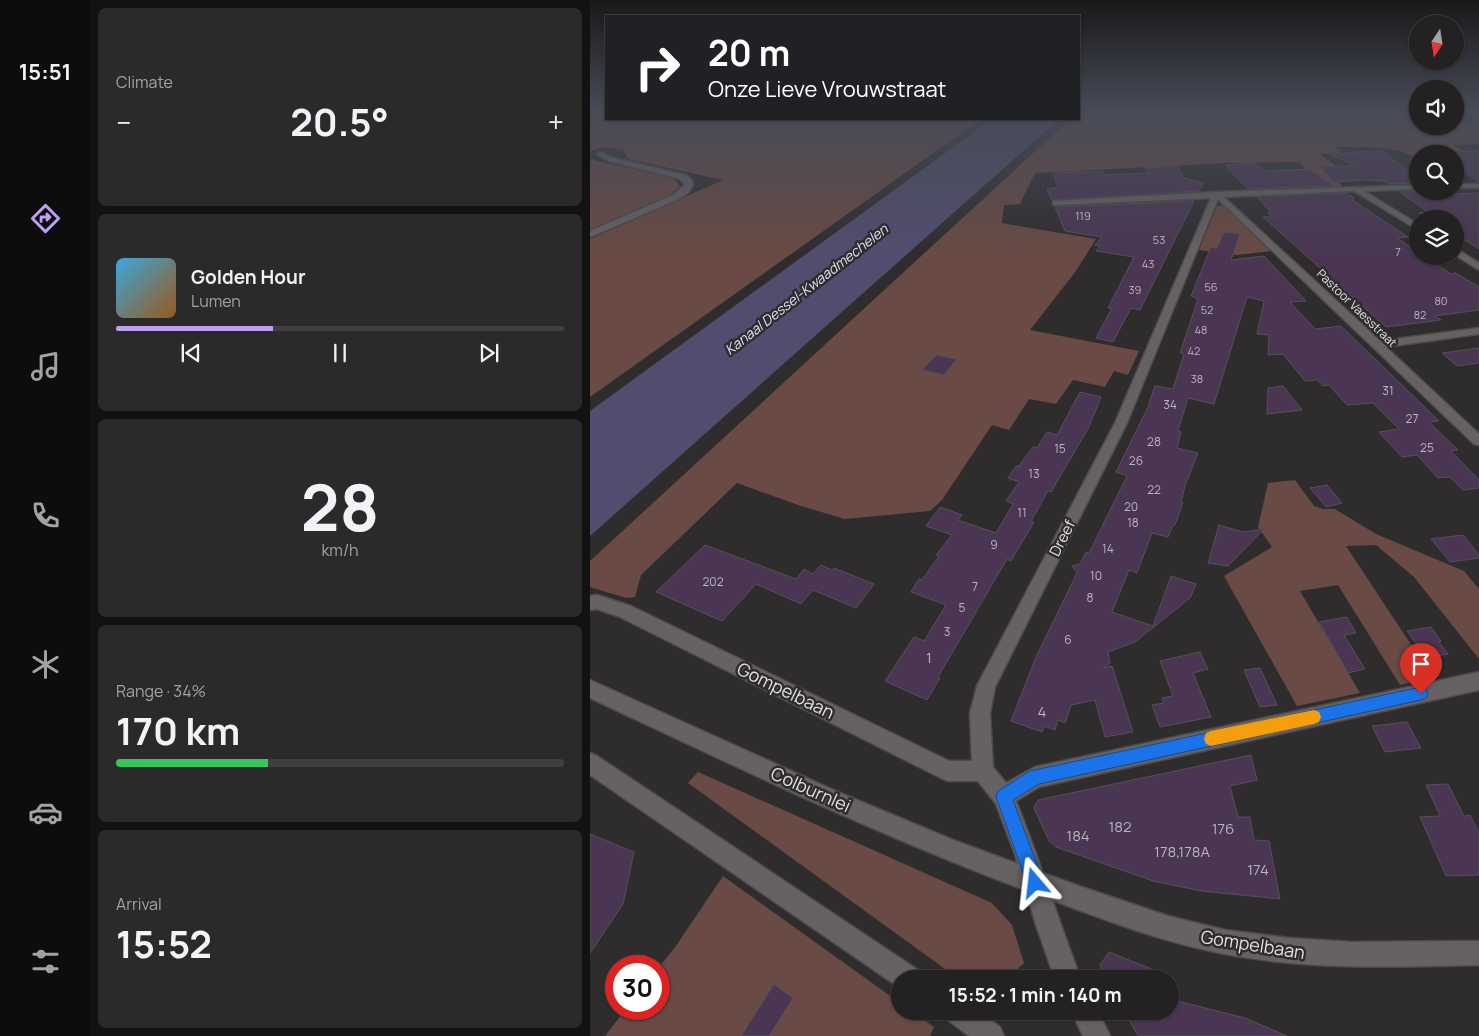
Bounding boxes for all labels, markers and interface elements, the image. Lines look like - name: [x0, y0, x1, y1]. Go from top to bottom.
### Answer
- north arrow: [1409, 15, 1464, 70]
- map controls: [1409, 15, 1464, 265]
- text: 20 m: [708, 29, 790, 77]
- icon: right: [625, 35, 690, 100]
- text: 15:51: [19, 57, 71, 87]
- text: Climate: [116, 71, 173, 93]
- text: Onze Lieve Vrouwstraat: [708, 74, 946, 104]
- button: sound: [1409, 80, 1464, 135]
- text: 20.5°: [290, 95, 389, 147]
- text: −: [116, 103, 131, 141]
- text: +: [548, 103, 564, 141]
- button: search: [1409, 145, 1464, 200]
- icon: directions: [28, 201, 63, 236]
- house number: 119: [1075, 208, 1091, 223]
- button: layers: [1409, 210, 1464, 265]
- water label: Kanaal Dessel-Kwaadmechelen: [721, 219, 892, 359]
- house number: 53: [1153, 232, 1165, 247]
- house number: 7: [1395, 244, 1401, 259]
- house number: 43: [1142, 256, 1154, 271]
- text: Golden Hour: [191, 264, 305, 290]
- street label: Pastoor Vaesstraat: [1313, 265, 1401, 351]
- house number: 56: [1204, 279, 1218, 294]
- house number: 39: [1129, 282, 1142, 297]
- text: Lumen: [191, 290, 241, 312]
- house number: 80: [1434, 293, 1448, 308]
- house number: 52: [1201, 302, 1213, 317]
- house number: 82: [1414, 307, 1426, 322]
- house number: 48: [1195, 322, 1207, 337]
- icon: previous: [177, 339, 205, 367]
- icon: pause: [326, 339, 354, 367]
- icon: next: [475, 339, 503, 367]
- house number: 42: [1188, 343, 1200, 358]
- icon: music: [28, 349, 63, 384]
- house number: 38: [1191, 371, 1203, 386]
- house number: 31: [1382, 382, 1394, 399]
- house number: 34: [1163, 396, 1177, 413]
- house number: 27: [1406, 410, 1418, 427]
- house number: 28: [1147, 433, 1161, 450]
- house number: 25: [1420, 439, 1434, 456]
- house number: 15: [1054, 440, 1066, 457]
- house number: 26: [1129, 452, 1143, 469]
- text: 28: [301, 462, 379, 551]
- house number: 13: [1028, 465, 1040, 482]
- house number: 22: [1147, 481, 1161, 498]
- icon: phone: [28, 498, 63, 533]
- house number: 20: [1124, 498, 1138, 515]
- house number: 11: [1017, 504, 1027, 521]
- house number: 18: [1127, 514, 1139, 531]
- street label: Dreef: [1044, 516, 1080, 560]
- house number: 9: [990, 536, 998, 553]
- text: km/h: [321, 539, 359, 561]
- house number: 14: [1102, 540, 1114, 557]
- house number: 10: [1090, 567, 1102, 584]
- house number: 202: [702, 573, 724, 590]
- house number: 7: [972, 578, 978, 595]
- house number: 8: [1087, 589, 1094, 606]
- house number: 5: [959, 599, 966, 616]
- house number: 3: [944, 623, 950, 640]
- house number: 6: [1064, 631, 1072, 648]
- pin: [1400, 643, 1442, 694]
- icon: climate: [28, 647, 63, 682]
- house number: 1: [926, 647, 932, 668]
- icon: arrive: [1407, 650, 1435, 678]
- street label: Gompelbaan: [733, 656, 839, 724]
- text: Range · 34%: [116, 680, 206, 702]
- house number: 4: [1038, 701, 1047, 722]
- text: 170 km: [116, 704, 240, 756]
- street label: Colburnlei: [767, 761, 855, 817]
- icon: car: [28, 795, 63, 830]
- house number: 182: [1108, 816, 1132, 837]
- house number: 176: [1212, 818, 1234, 839]
- house number: 184: [1066, 825, 1090, 846]
- house number: 178,178A: [1154, 841, 1210, 862]
- position arrow: [1008, 856, 1060, 908]
- house number: 174: [1247, 859, 1269, 880]
- text: Arrival: [116, 893, 162, 915]
- text: 15:52: [116, 917, 212, 969]
- street label: Gompelbaan: [1199, 924, 1307, 964]
- icon: filters: [28, 944, 63, 979]
- speed limit sign: 30: [605, 955, 670, 1020]
- text: 15:52 · 1 min · 140 m: [949, 982, 1121, 1008]

